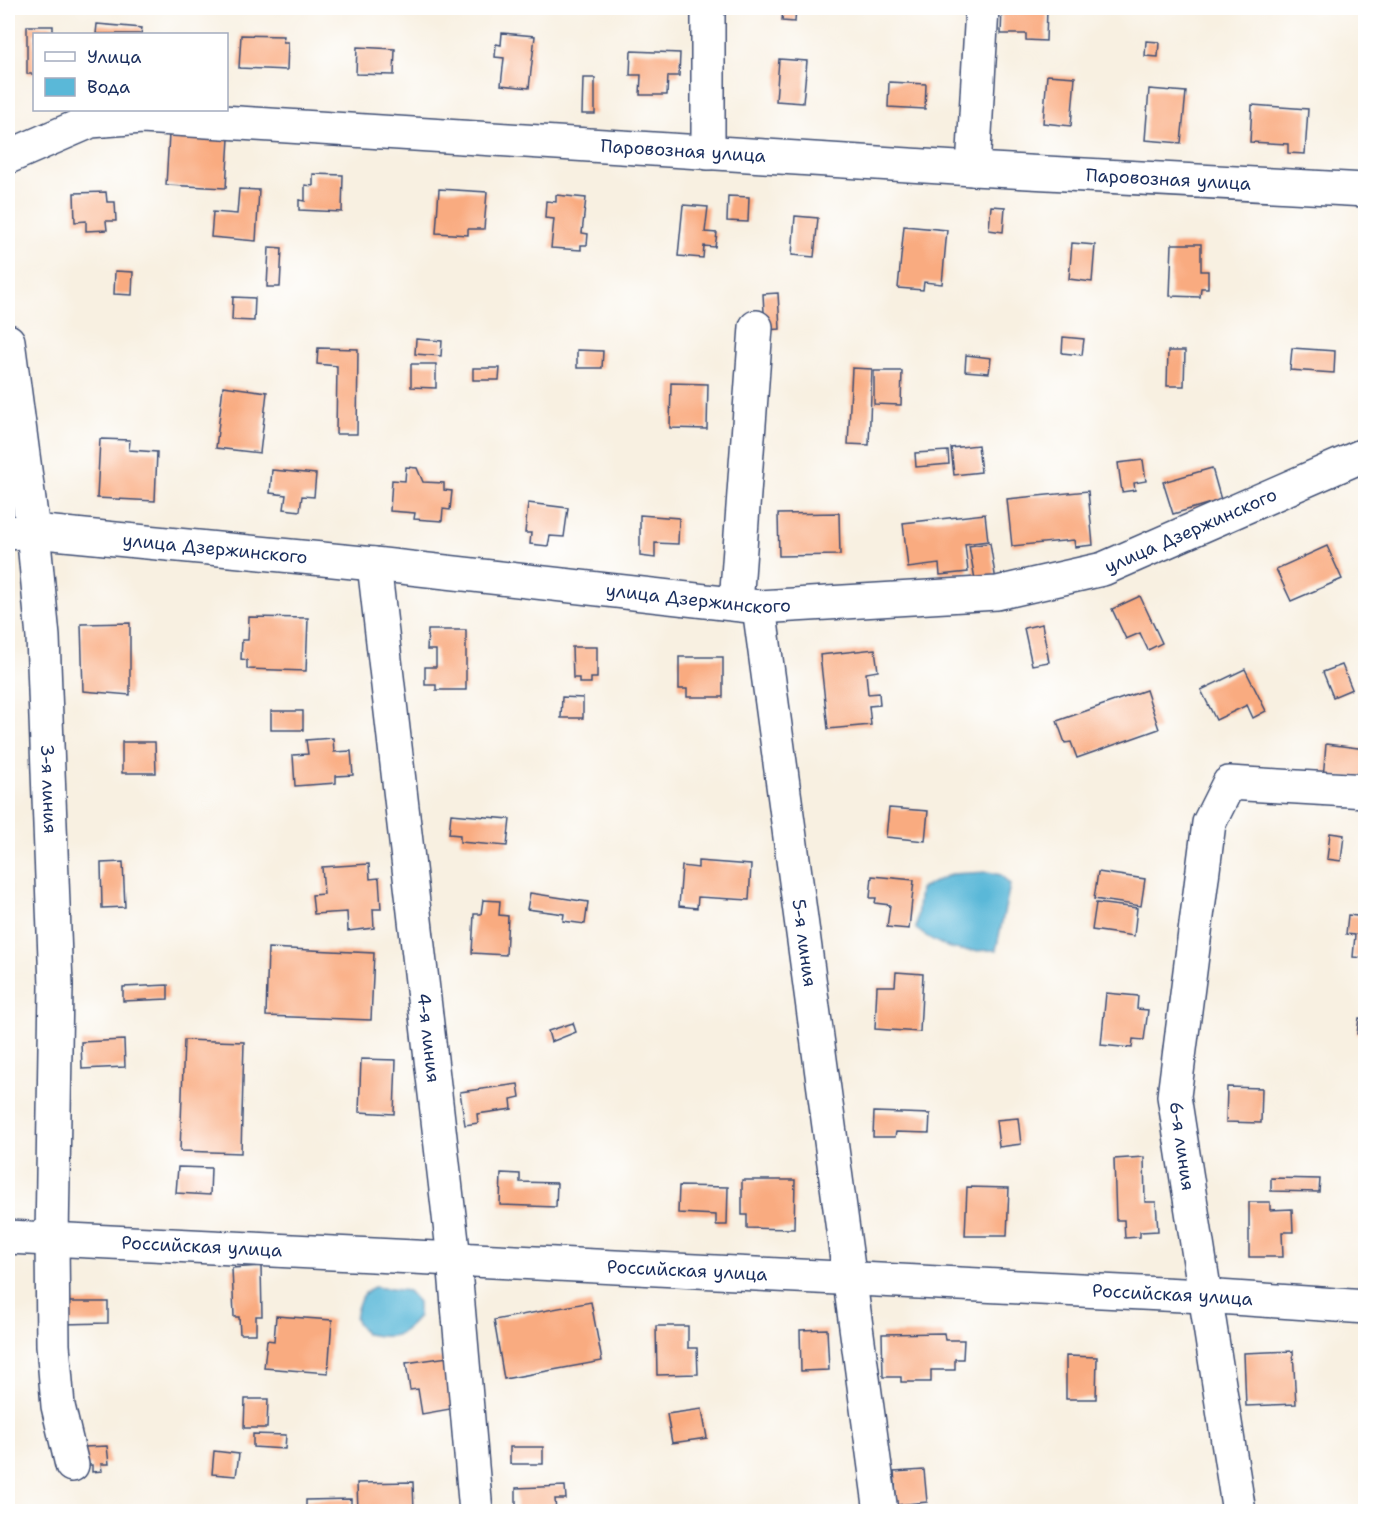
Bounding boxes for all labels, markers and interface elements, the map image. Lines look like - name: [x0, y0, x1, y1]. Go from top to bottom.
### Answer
- legend: [33, 33, 228, 111]
- text: Улица: [87, 45, 141, 69]
- text: Вода: [87, 75, 130, 99]
- street label: Паровозная улица: [600, 134, 767, 168]
- street label: Паровозная улица: [1085, 163, 1252, 196]
- street label: улица Дзержинского: [1101, 482, 1281, 579]
- street label: улица Дзержинского: [121, 528, 309, 570]
- street label: улица Дзержинского: [605, 578, 791, 619]
- street label: 3-я линия: [35, 744, 62, 834]
- street label: 5-я линия: [786, 898, 822, 988]
- street label: 4-я линия: [411, 992, 446, 1084]
- street label: 6-я линия: [1164, 1100, 1200, 1192]
- street label: Российская улица: [121, 1231, 283, 1263]
- street label: Российская улица: [606, 1255, 768, 1286]
- street label: Российская улица: [1092, 1279, 1254, 1311]

